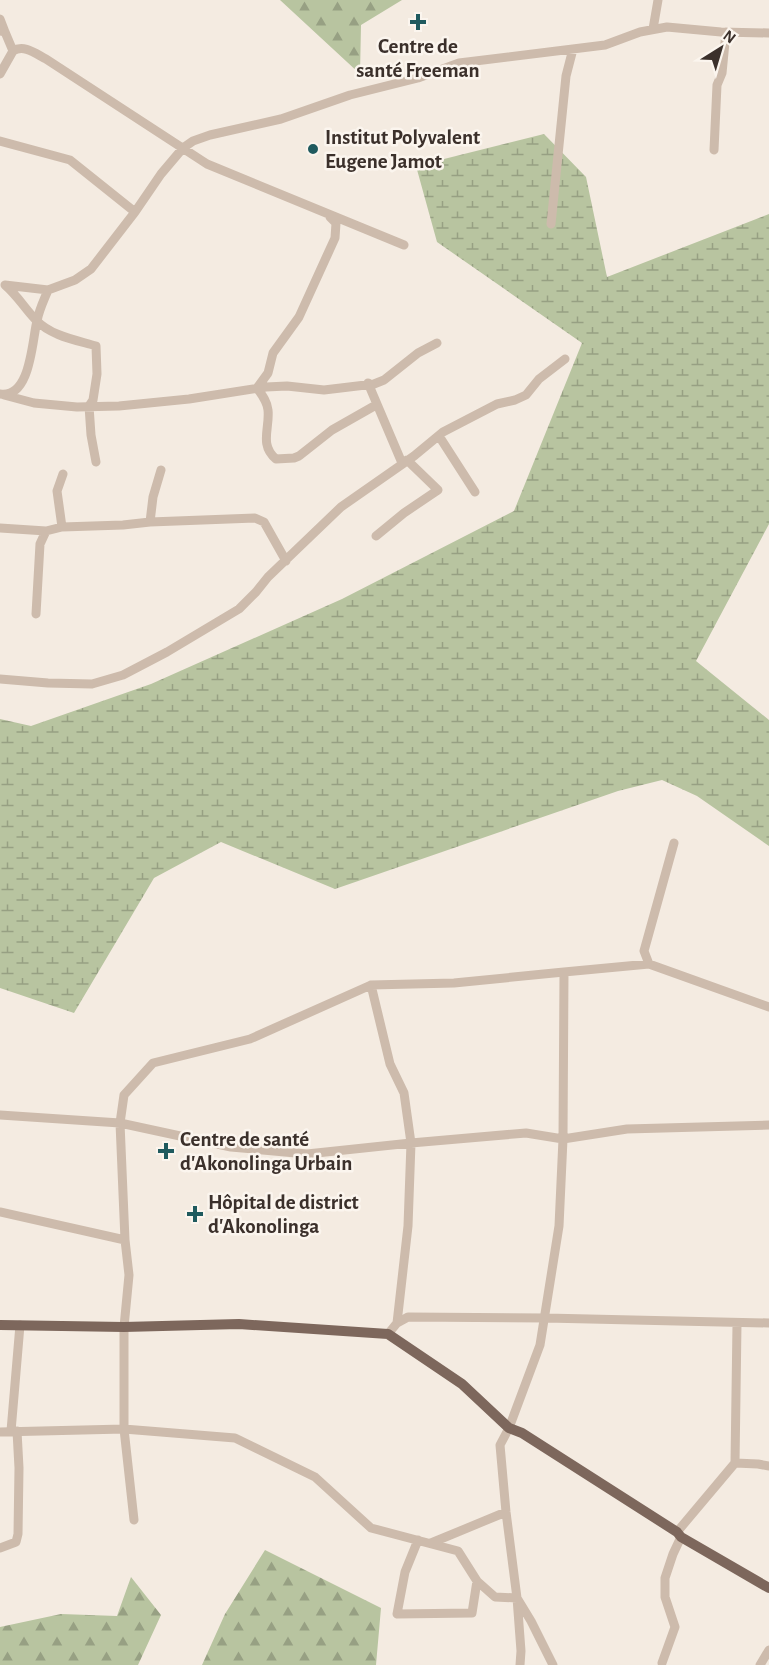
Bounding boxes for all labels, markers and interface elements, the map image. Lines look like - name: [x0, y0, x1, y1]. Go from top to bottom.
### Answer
- marker: Centre de santé Freeman: [409, 13, 427, 31]
- north arrow: [691, 18, 751, 78]
- text: N: [720, 27, 739, 47]
- place label: Centre de santé Freeman: [356, 36, 480, 81]
- place label: Institut Polyvalent Eugene Jamot: [325, 127, 480, 172]
- marker: Institut Polyvalent Eugene Jamot: [306, 142, 320, 156]
- place label: Centre de santé d'Akonolinga Urbain: [180, 1129, 352, 1174]
- marker: Centre de santé d'Akonolinga Urbain: [157, 1142, 175, 1160]
- place label: Hôpital de district d'Akonolinga: [208, 1192, 359, 1237]
- marker: Hôpital de district d'Akonolinga: [186, 1205, 204, 1223]

